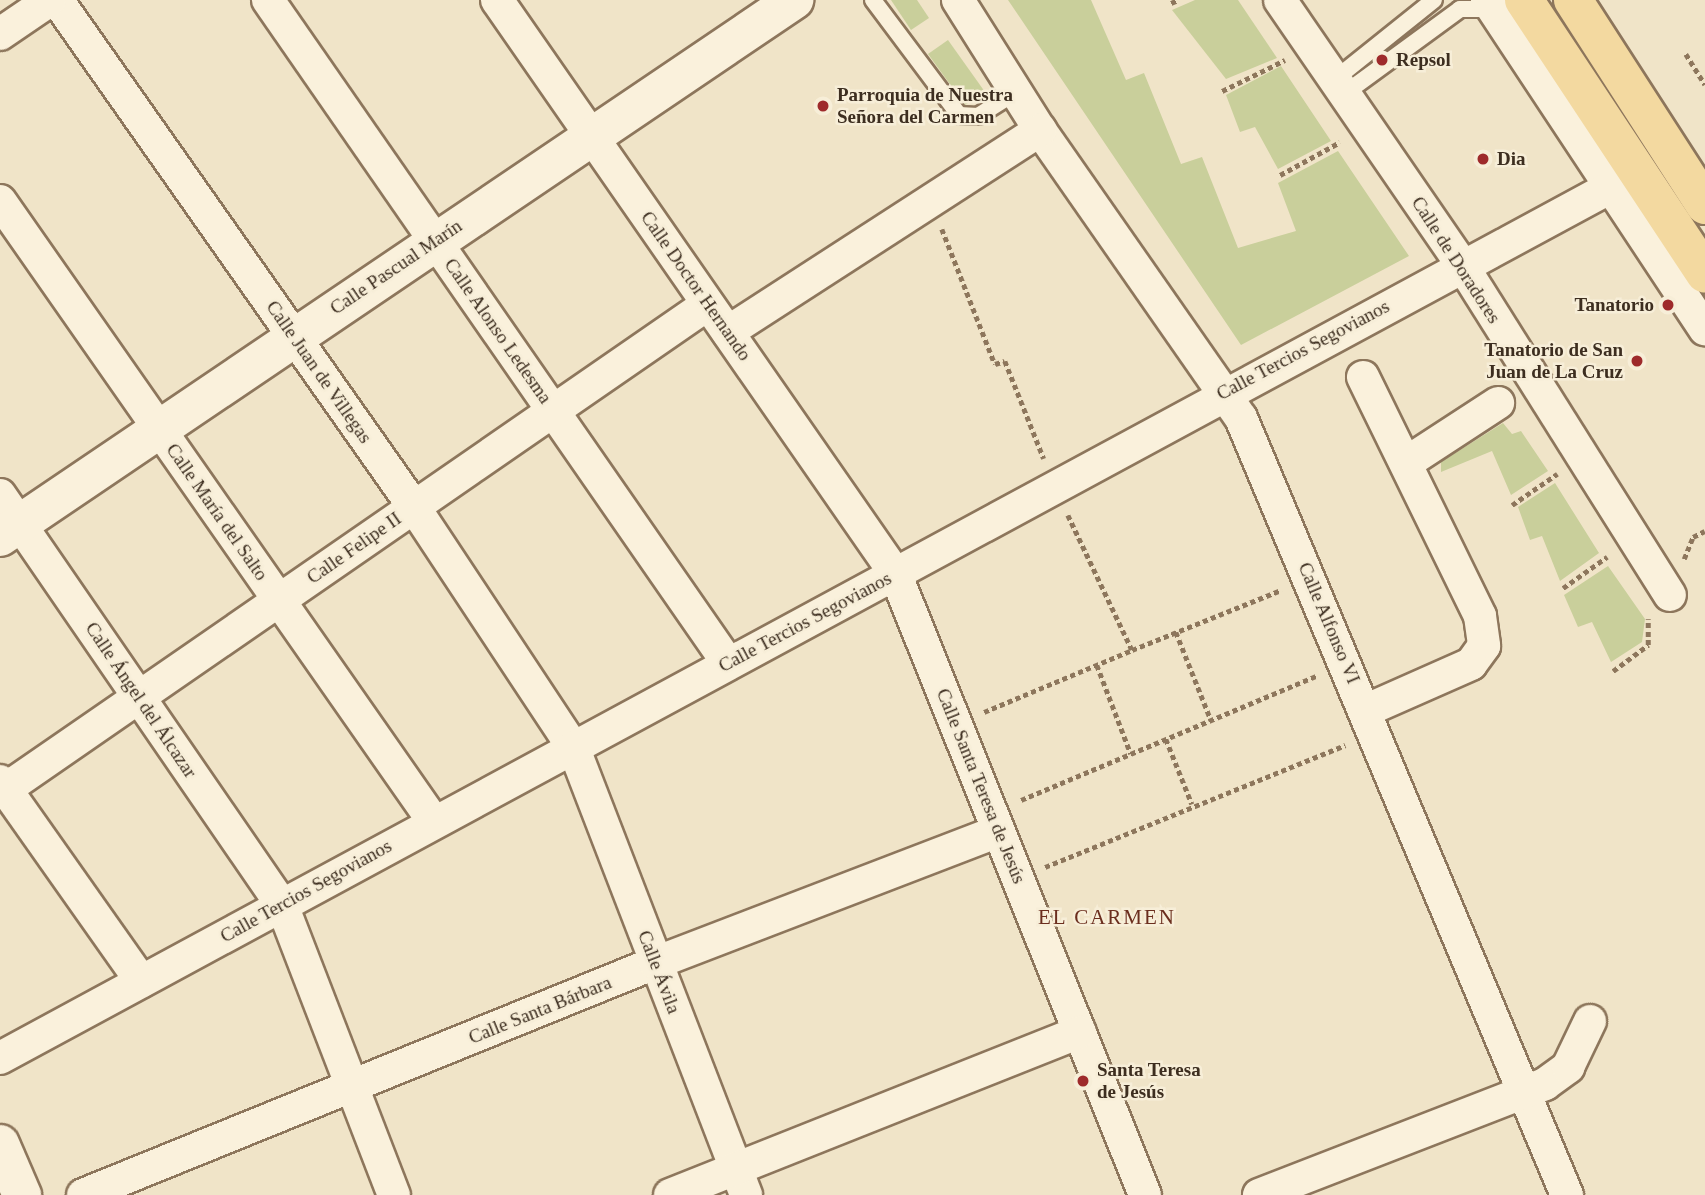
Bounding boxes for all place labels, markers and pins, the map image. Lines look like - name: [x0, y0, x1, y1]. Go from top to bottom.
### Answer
- place label: Repsol: [1396, 49, 1451, 71]
- marker: Repsol: [1374, 52, 1390, 68]
- place label: Parroquia de Nuestra Señora del Carmen: [837, 84, 1013, 128]
- marker: Parroquia de Nuestra Señora del Carmen: [815, 98, 831, 114]
- place label: Dia: [1497, 148, 1526, 170]
- marker: Dia: [1475, 151, 1491, 167]
- place label: Tanatorio: [1574, 294, 1654, 316]
- marker: Tanatorio: [1660, 297, 1676, 313]
- place label: Tanatorio de San Juan de La Cruz: [1484, 339, 1623, 383]
- marker: Tanatorio de San Juan de La Cruz: [1629, 353, 1645, 369]
- place label: Santa Teresa de Jesús: [1097, 1059, 1201, 1103]
- marker: Santa Teresa de Jesús: [1075, 1073, 1091, 1089]

